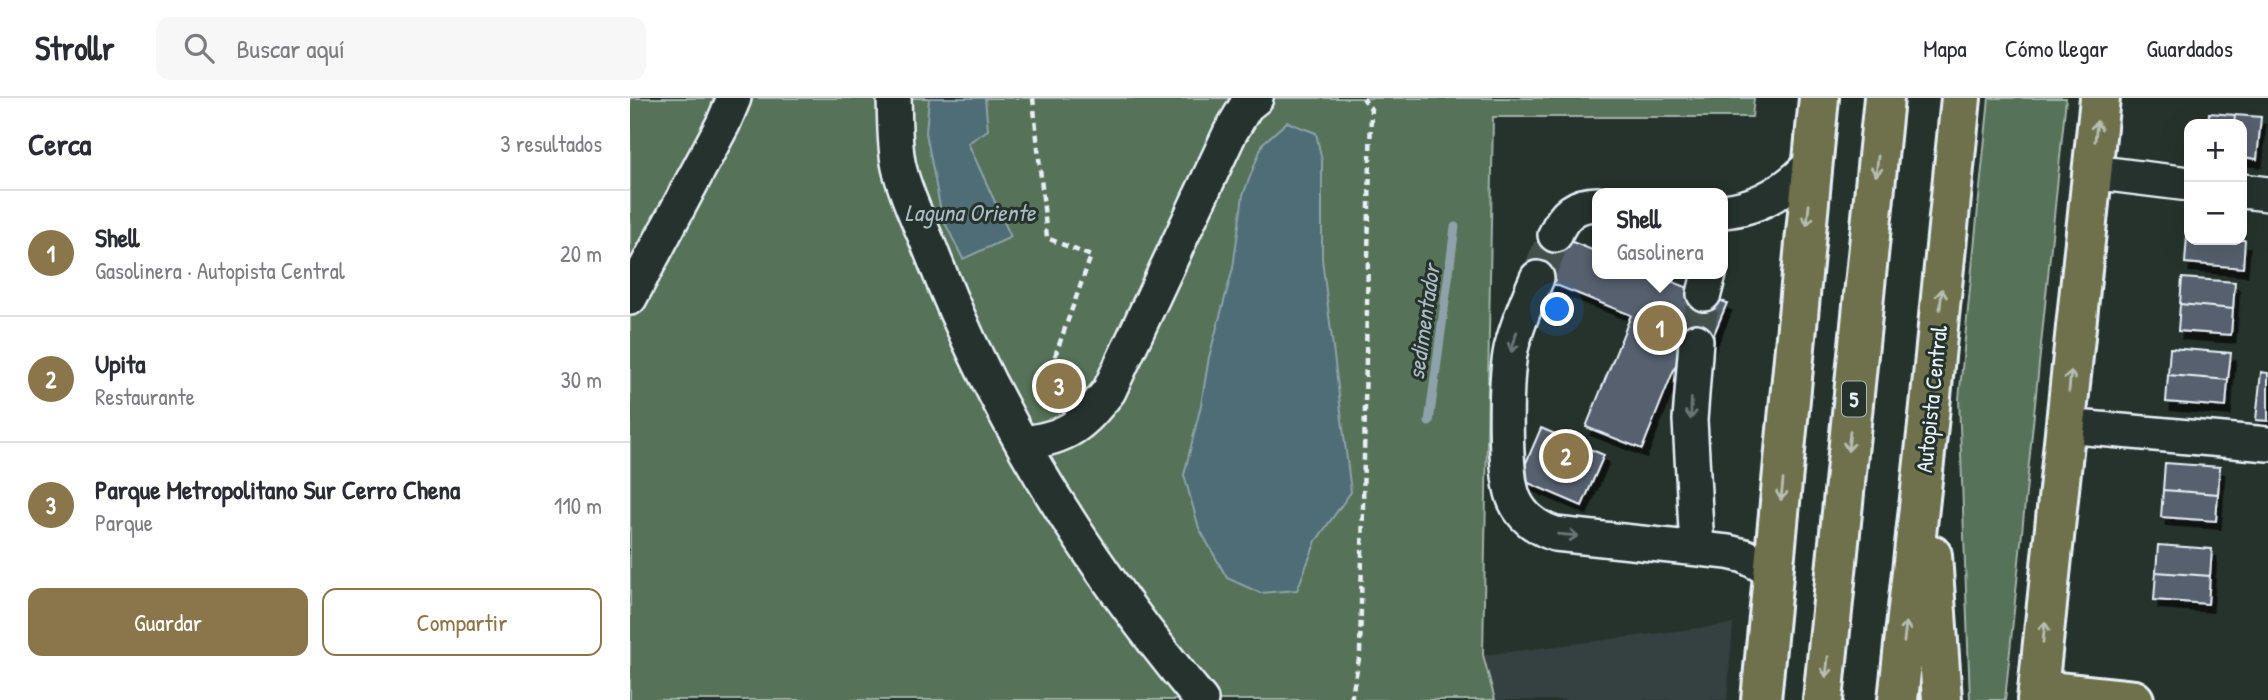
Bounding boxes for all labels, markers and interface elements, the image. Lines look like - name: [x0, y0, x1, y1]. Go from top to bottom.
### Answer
- search box: [156, 17, 646, 80]
- text: Strollr: [35, 26, 114, 70]
- icon: search: [180, 29, 218, 67]
- text: Buscar aquí: [236, 31, 345, 66]
- text: Mapa: [1923, 32, 1967, 64]
- text: Cómo llegar: [2005, 32, 2108, 64]
- text: Guardados: [2146, 32, 2233, 64]
- map controls: [2184, 119, 2247, 245]
- button: +: [2184, 119, 2247, 182]
- one-way arrow: [2090, 120, 2103, 143]
- text: Cerca: [28, 124, 91, 164]
- text: 3 resultados: [500, 128, 602, 159]
- one-way arrow: [1870, 154, 1883, 177]
- button: −: [2184, 182, 2247, 245]
- popup: [1592, 188, 1728, 279]
- water label: Laguna Oriente: [905, 196, 1037, 229]
- text: Shell: [1617, 201, 1661, 236]
- one-way arrow: [1802, 203, 1815, 226]
- text: Shell: [95, 220, 139, 255]
- text: Gasolinera: [1617, 236, 1703, 267]
- text: 1: [47, 238, 55, 269]
- text: 20 m: [560, 238, 602, 269]
- text: Gasolinera · Autopista Central: [95, 255, 345, 286]
- water label: sedimentador: [1399, 260, 1447, 382]
- one-way arrow: [1935, 288, 1948, 311]
- your location: [1540, 292, 1574, 326]
- pin: 1: [1637, 302, 1683, 354]
- street label: Autopista Central: [1908, 323, 1954, 474]
- one-way arrow: [1506, 331, 1519, 353]
- text: Upita: [95, 346, 145, 381]
- pin: 3: [1036, 360, 1082, 412]
- text: 2: [46, 364, 56, 395]
- text: 30 m: [560, 364, 602, 395]
- one-way arrow: [2064, 371, 2077, 393]
- text: Restaurante: [95, 381, 195, 412]
- road number: 5: [1842, 382, 1866, 416]
- one-way arrow: [1684, 397, 1698, 420]
- one-way arrow: [1843, 429, 1856, 452]
- pin: 2: [1543, 430, 1589, 482]
- text: Parque Metropolitano Sur Cerro Chena: [95, 472, 460, 507]
- one-way arrow: [1775, 478, 1788, 501]
- text: 3: [46, 490, 56, 521]
- text: 110 m: [554, 490, 602, 521]
- text: Parque: [95, 507, 153, 538]
- one-way arrow: [1556, 529, 1579, 542]
- button: Guardar: [28, 588, 308, 656]
- button: Compartir: [322, 588, 602, 656]
- one-way arrow: [1899, 621, 1912, 644]
- one-way arrow: [2038, 621, 2051, 644]
- one-way arrow: [1820, 656, 1833, 678]

